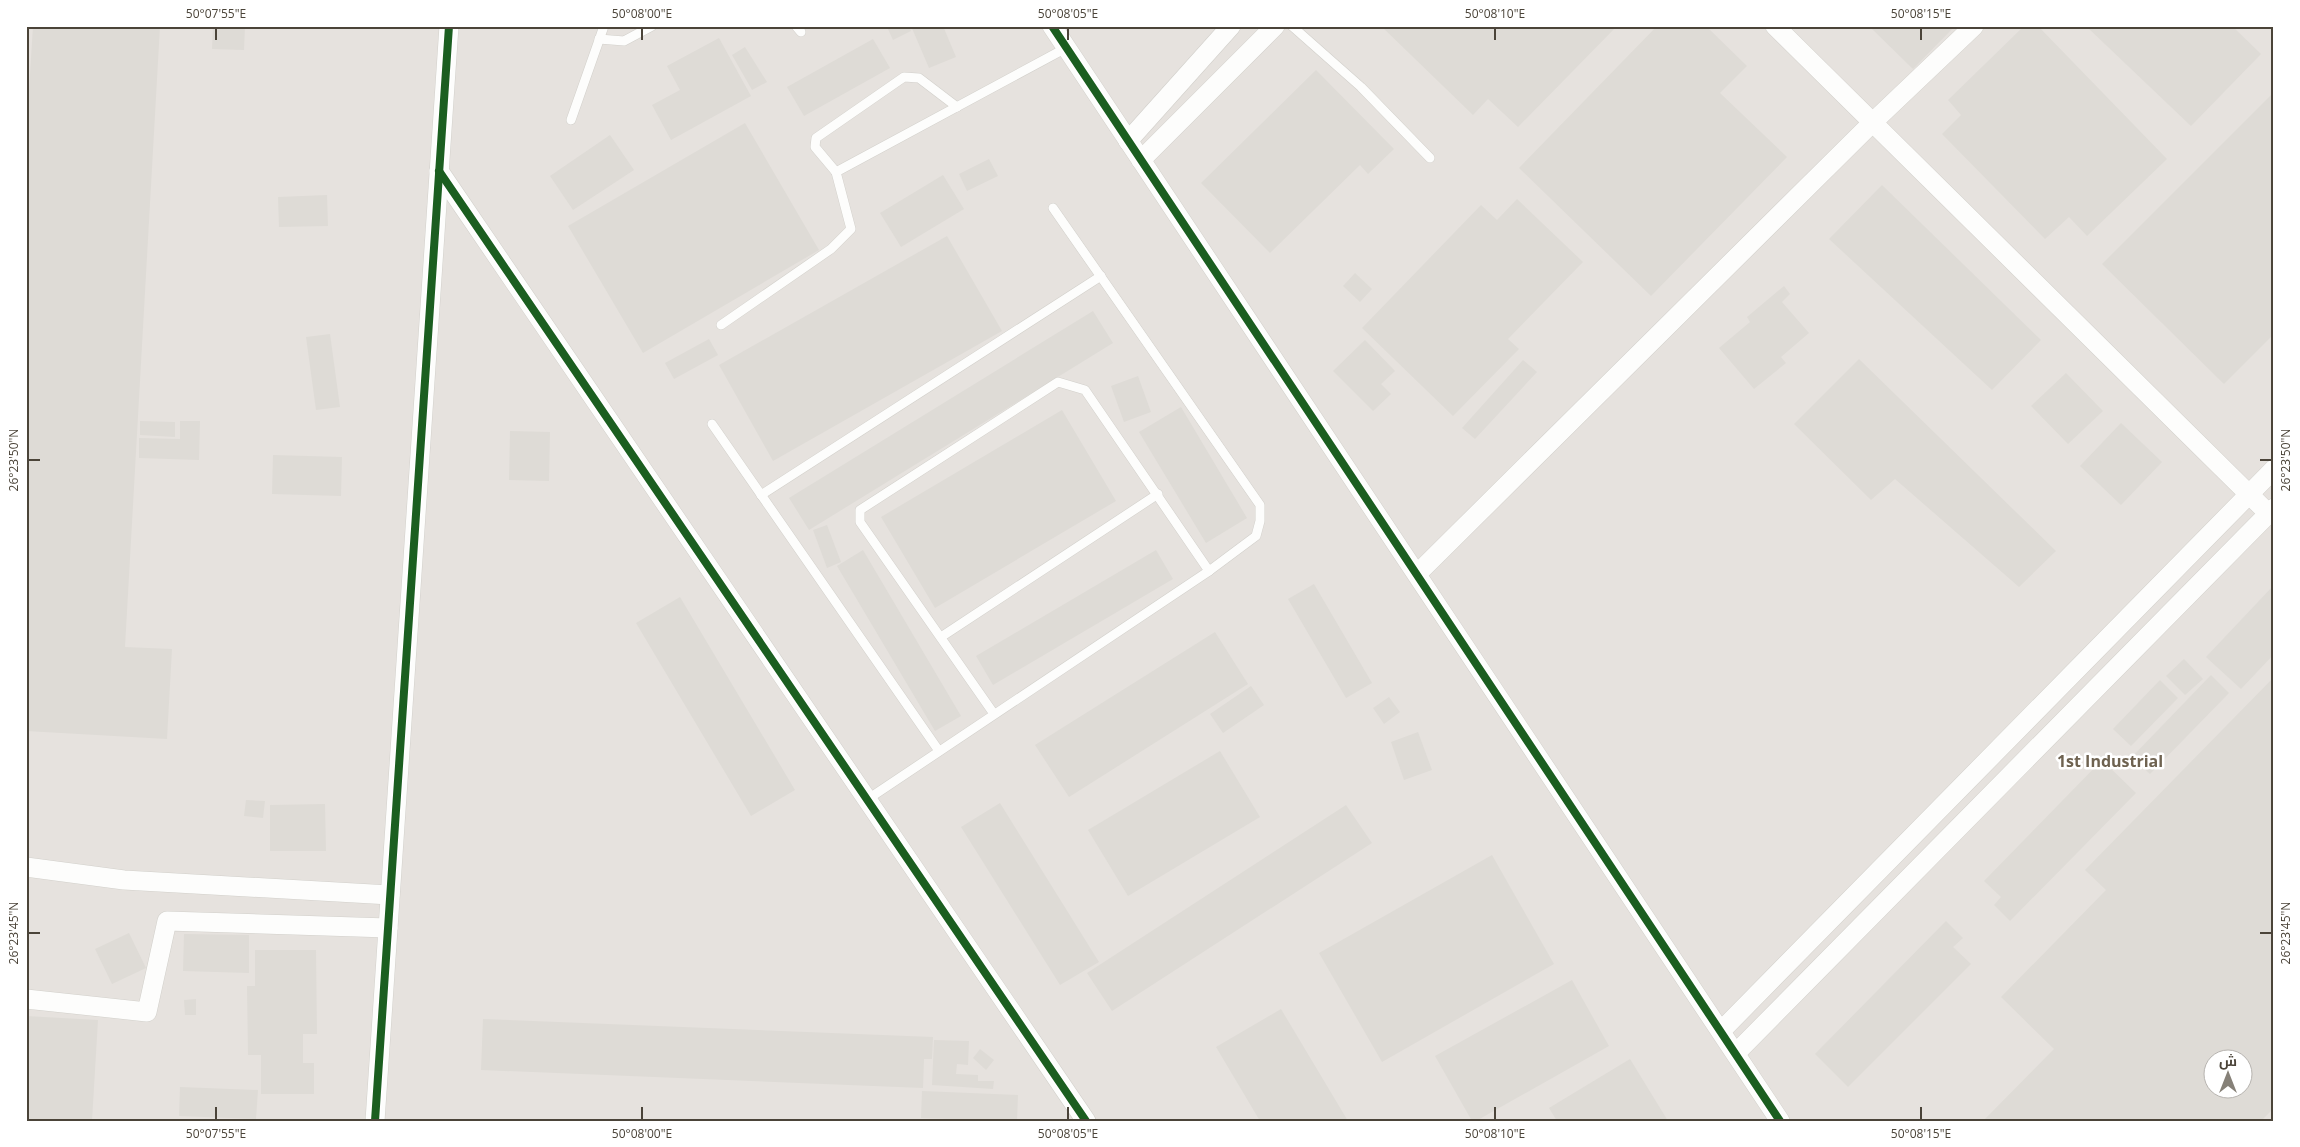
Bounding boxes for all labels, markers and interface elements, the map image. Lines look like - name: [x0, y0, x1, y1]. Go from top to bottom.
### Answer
- text: 50°07'55"E: [186, 5, 246, 22]
- text: 50°08'00"E: [612, 5, 672, 22]
- text: 50°08'05"E: [1038, 5, 1098, 22]
- text: 50°08'10"E: [1465, 5, 1525, 22]
- text: 50°08'15"E: [1891, 5, 1951, 22]
- text: 26°23'50"N: [5, 429, 22, 491]
- text: 26°23'50"N: [2277, 429, 2294, 491]
- district label: 1st Industrial: [2057, 750, 2163, 772]
- text: 26°23'45"N: [5, 902, 22, 964]
- text: 26°23'45"N: [2277, 902, 2294, 964]
- north arrow: [2202, 1050, 2252, 1100]
- text: ش: [2219, 1051, 2237, 1070]
- text: 50°07'55"E: [186, 1125, 246, 1142]
- text: 50°08'00"E: [612, 1125, 672, 1142]
- text: 50°08'05"E: [1038, 1125, 1098, 1142]
- text: 50°08'10"E: [1465, 1125, 1525, 1142]
- text: 50°08'15"E: [1891, 1125, 1951, 1142]

